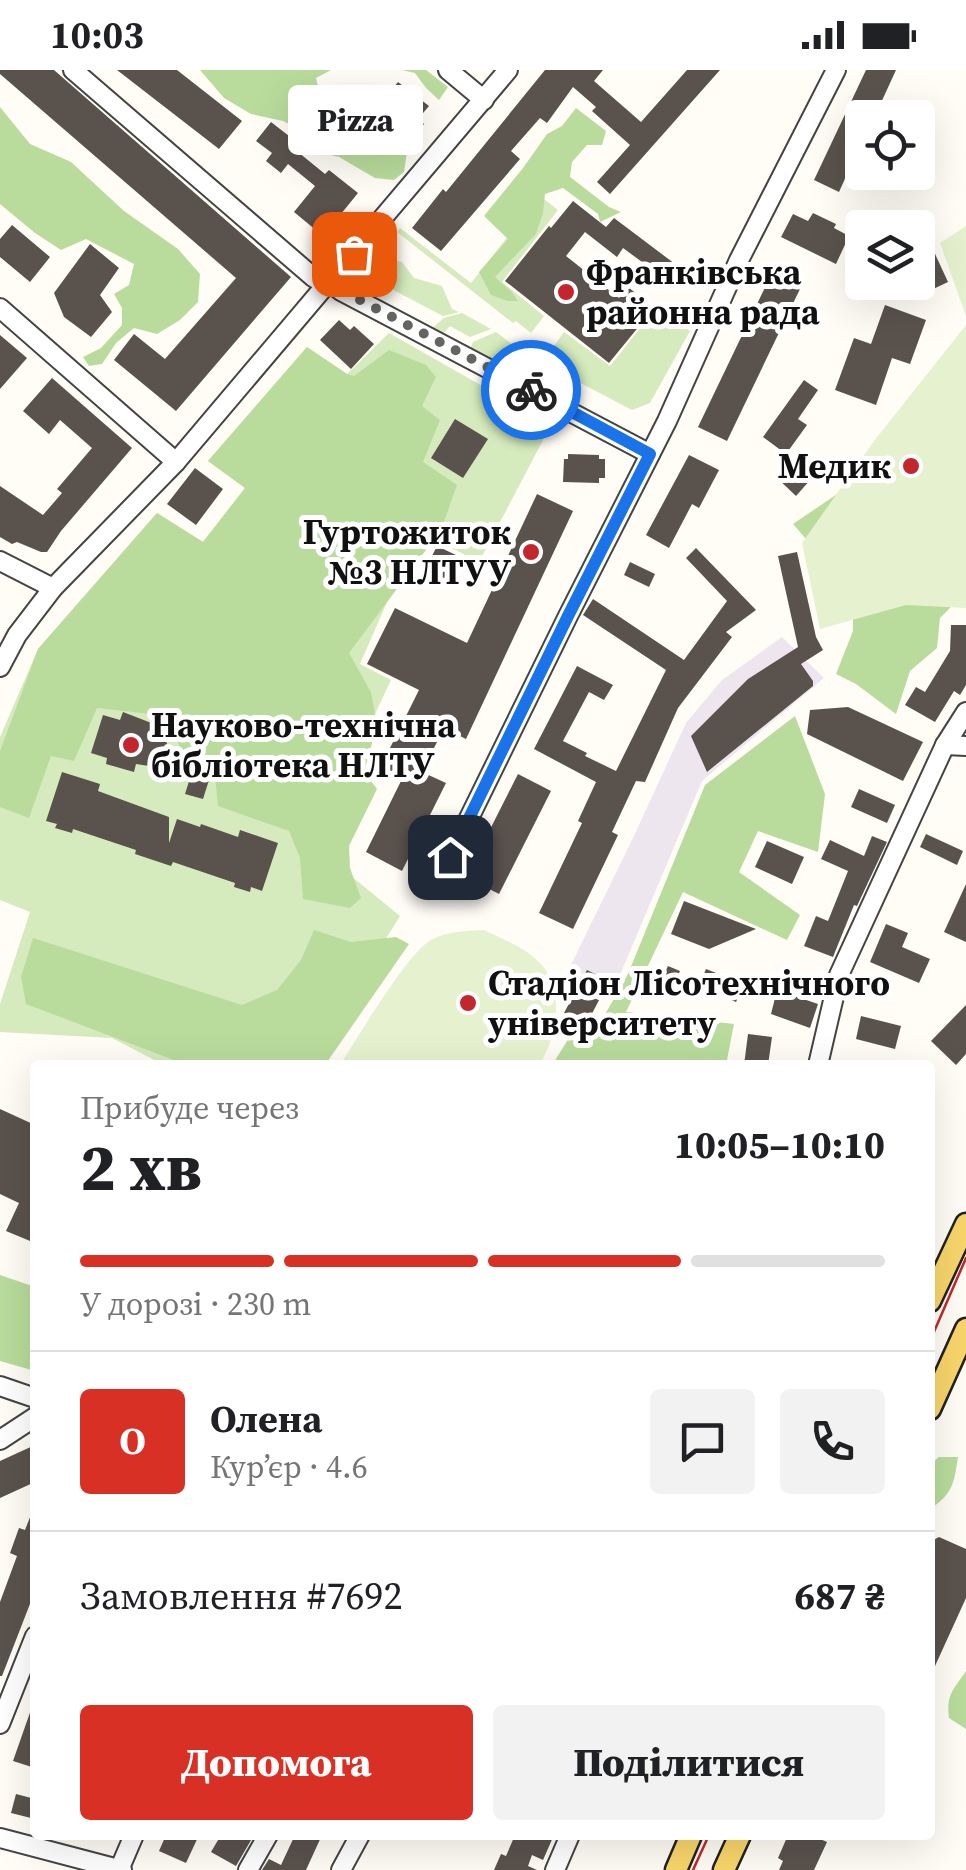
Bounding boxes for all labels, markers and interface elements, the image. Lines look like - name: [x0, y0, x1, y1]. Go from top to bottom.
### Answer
- text: 10:03: [50, 9, 144, 61]
- callout: Pizza: [286, 84, 422, 154]
- text: Pizza: [317, 98, 394, 142]
- map controls: [845, 100, 935, 300]
- button: locate: [845, 100, 935, 190]
- button: layers: [845, 210, 935, 300]
- pin: [312, 212, 397, 297]
- icon: bag: [327, 227, 382, 282]
- place label: Франківська районна рада: [586, 248, 820, 336]
- marker: Франківська районна рада: [555, 281, 577, 303]
- courier: [481, 340, 581, 440]
- icon: bike: [504, 363, 559, 418]
- place label: Медик: [778, 442, 891, 490]
- marker: Медик: [900, 455, 922, 477]
- place label: Гуртожиток №3 НЛТУУ: [303, 508, 512, 596]
- marker: Гуртожиток №3 НЛТУУ: [520, 541, 542, 563]
- place label: Науково-технічна бібліотека НЛТУ: [151, 701, 456, 789]
- marker: Науково-технічна бібліотека НЛТУ: [120, 734, 142, 756]
- pin: [408, 815, 493, 900]
- icon: home: [423, 830, 478, 885]
- place label: Стадіон Лісотехнічного університету: [487, 959, 890, 1047]
- marker: Стадіон Лісотехнічного університету: [457, 992, 479, 1014]
- text: Прибуде через: [80, 1086, 299, 1130]
- text: 10:05–10:10: [674, 1119, 885, 1171]
- text: 2 хв: [80, 1123, 202, 1212]
- text: У дорозі · 230 m: [80, 1282, 311, 1326]
- button: chat: [650, 1389, 755, 1494]
- button: phone: [780, 1389, 885, 1494]
- text: Олена: [210, 1393, 323, 1445]
- text: О: [119, 1415, 146, 1467]
- text: Кур’єр · 4.6: [210, 1445, 368, 1489]
- text: Замовлення #7692: [80, 1570, 402, 1622]
- text: 687 ₴: [794, 1570, 885, 1622]
- button: Допомога: [80, 1705, 473, 1820]
- button: Поділитися: [493, 1705, 885, 1820]

